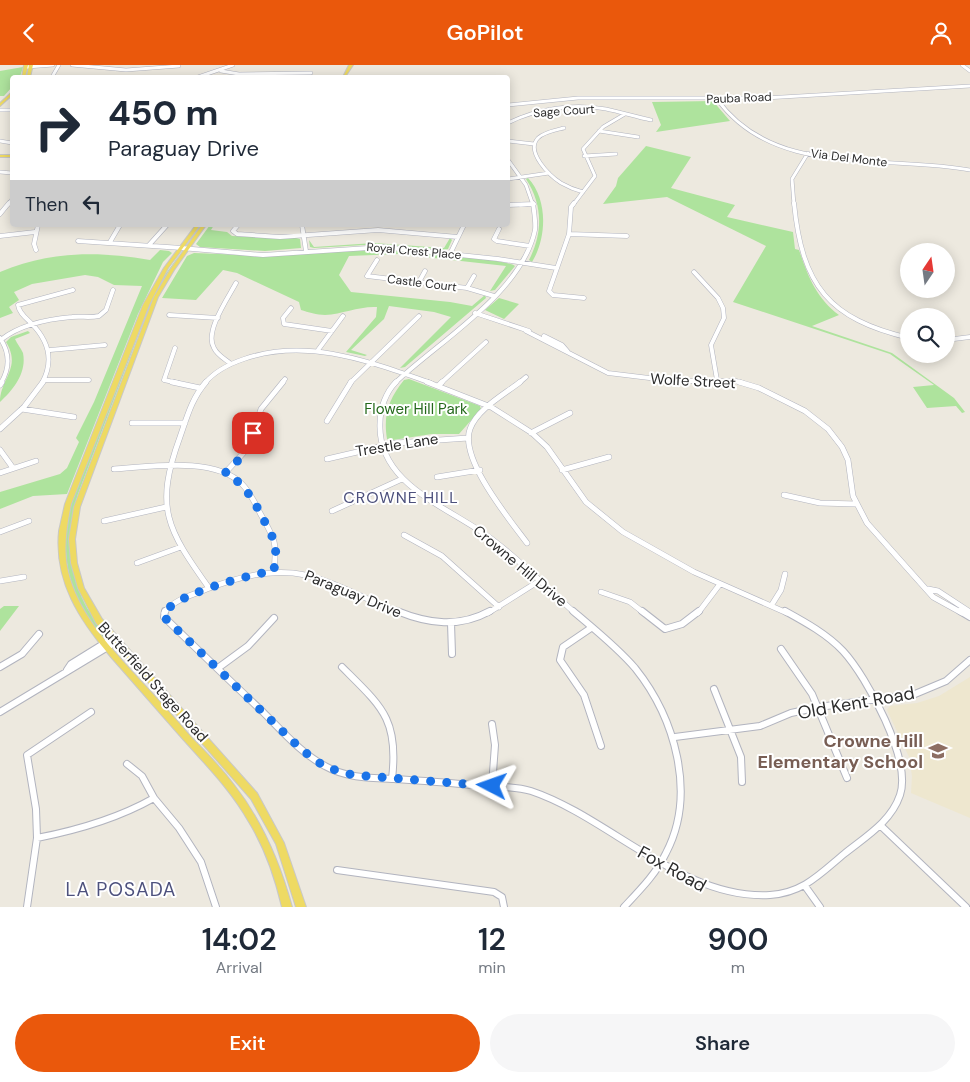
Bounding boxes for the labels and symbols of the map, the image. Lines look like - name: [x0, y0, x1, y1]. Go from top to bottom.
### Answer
- street label: Pauba Road: [706, 89, 772, 107]
- street label: Sage Court: [533, 101, 596, 121]
- street label: Via Del Monte: [810, 145, 888, 171]
- street label: Royal Crest Place: [366, 239, 462, 263]
- north arrow: [900, 243, 955, 297]
- street label: Castle Court: [386, 271, 458, 295]
- street label: Wolfe Street: [650, 369, 736, 393]
- park label: Flower Hill Park: [364, 399, 468, 419]
- pin: [232, 412, 274, 454]
- street label: Trestle Lane: [354, 429, 440, 461]
- district label: CROWNE HILL: [343, 487, 459, 508]
- street label: Crowne Hill Drive: [469, 521, 571, 611]
- street label: Paraguay Drive: [302, 565, 404, 623]
- street label: Butterfield Stage Road: [94, 618, 212, 746]
- street label: Old Kent Road: [796, 681, 916, 725]
- place label: Crowne Hill Elementary School: [757, 729, 923, 774]
- school or university icon: Crowne Hill Elementary School: [927, 740, 949, 762]
- position arrow: [465, 759, 517, 811]
- street label: Fox Road: [633, 840, 711, 898]
- district label: LA POSADA: [66, 877, 176, 902]

